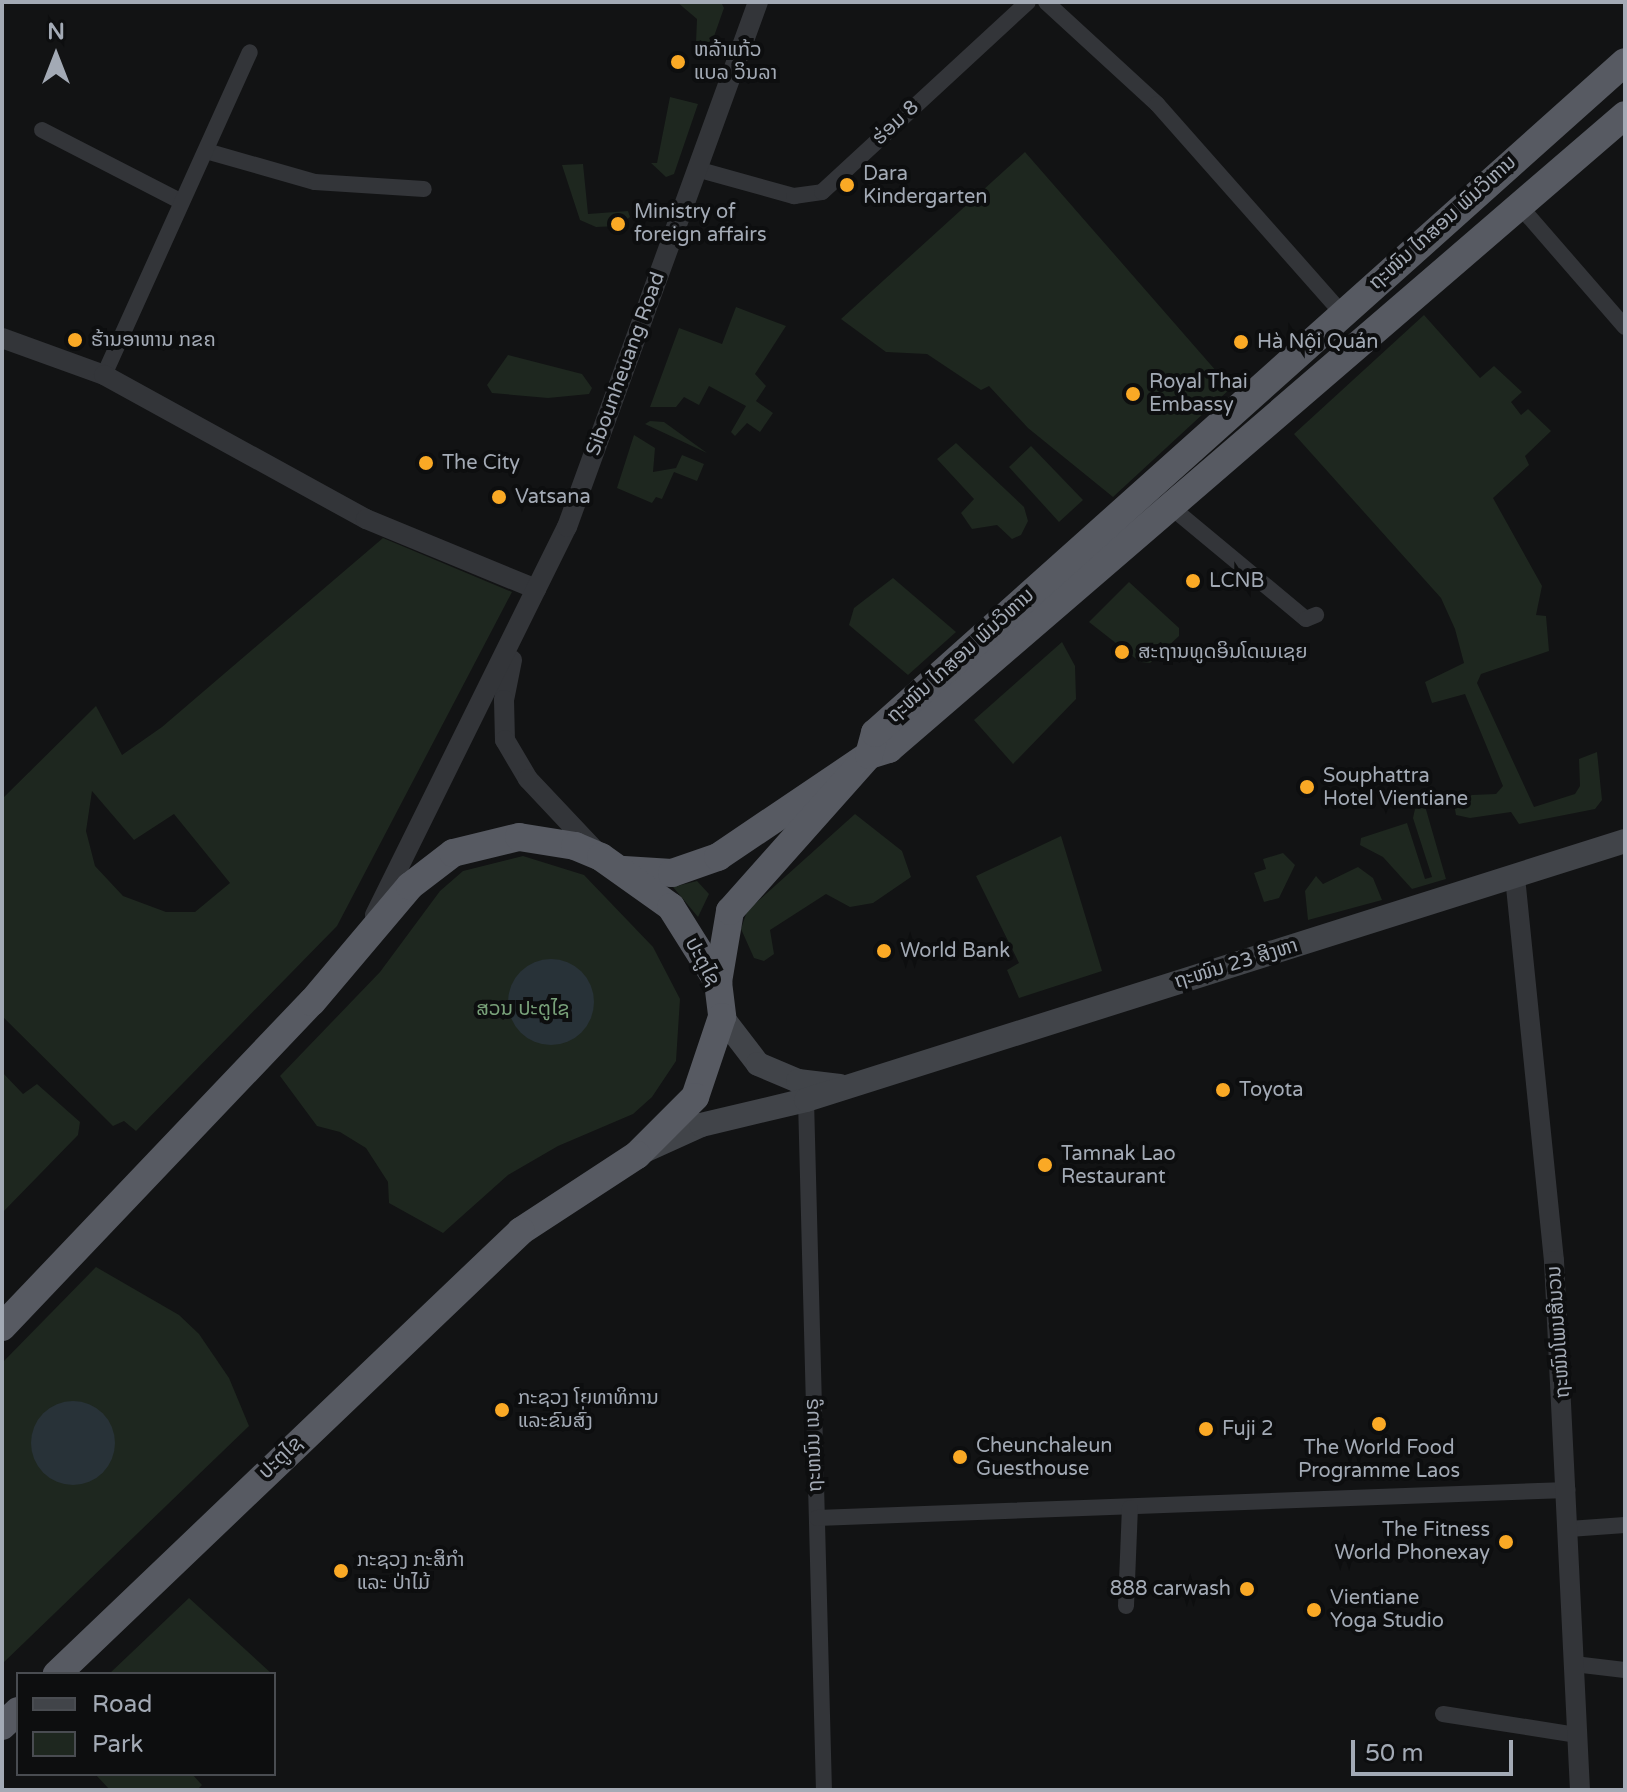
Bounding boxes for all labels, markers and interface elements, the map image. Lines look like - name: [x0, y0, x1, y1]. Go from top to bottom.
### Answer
- north arrow: [16, 16, 96, 96]
- text: N: [47, 19, 65, 45]
- place label: ຫລ້າແກ້ວ ແບລ ວິນລາ: [694, 38, 777, 85]
- marker: ຫລ້າແກ້ວ ແບລ ວິນລາ: [669, 53, 687, 71]
- street label: ຮ່ອມ 8: [868, 96, 924, 150]
- street label: ຖະໜົນ ໄກສອນ ພົມວິຫານ: [1364, 151, 1522, 295]
- place label: Dara Kindergarten: [863, 162, 987, 209]
- marker: Dara Kindergarten: [838, 176, 856, 194]
- place label: Ministry of foreign affairs: [634, 200, 766, 247]
- marker: Ministry of foreign affairs: [609, 215, 627, 233]
- street label: Sibounheuang Road: [582, 269, 670, 459]
- place label: ຮ້ານອາຫານ ກຂຄ: [91, 328, 216, 352]
- place label: Hà Nội Quán: [1257, 330, 1378, 354]
- marker: ຮ້ານອາຫານ ກຂຄ: [66, 331, 84, 349]
- marker: Hà Nội Quán: [1232, 333, 1250, 351]
- place label: Royal Thai Embassy: [1149, 370, 1248, 417]
- marker: Royal Thai Embassy: [1124, 385, 1142, 403]
- place label: The City: [442, 451, 520, 475]
- marker: The City: [417, 454, 435, 472]
- place label: Vatsana: [515, 485, 591, 509]
- marker: Vatsana: [490, 488, 508, 506]
- place label: LCNB: [1209, 569, 1264, 593]
- marker: LCNB: [1184, 572, 1202, 590]
- street label: ຖະໜົນ ໄກສອນ ພົມວິຫານ: [882, 584, 1040, 728]
- place label: ສະຖານທູດອິນໂດເນເຊຍ: [1138, 640, 1308, 664]
- marker: ສະຖານທູດອິນໂດເນເຊຍ: [1113, 643, 1131, 661]
- place label: Souphattra Hotel Vientiane: [1323, 764, 1468, 811]
- marker: Souphattra Hotel Vientiane: [1298, 778, 1316, 796]
- street label: ປະຕູໄຊ: [679, 934, 725, 990]
- street label: ຖະໜົນ 23 ສິງຫາ: [1171, 934, 1301, 994]
- place label: World Bank: [900, 939, 1010, 963]
- marker: World Bank: [875, 942, 893, 960]
- park label: ສວນ ປະຕູໄຊ: [476, 997, 570, 1021]
- place label: Toyota: [1239, 1078, 1303, 1102]
- marker: Toyota: [1214, 1081, 1232, 1099]
- place label: Tamnak Lao Restaurant: [1061, 1142, 1176, 1189]
- marker: Tamnak Lao Restaurant: [1036, 1156, 1054, 1174]
- street label: ຖະໜົນໂພນສີນວນ: [1542, 1265, 1576, 1399]
- place label: ກະຊວງ ໂຍທາທິການ ແລະຂົນສົ່ງ: [518, 1386, 659, 1433]
- street label: ຖະຫນົນ ເນຣູ: [800, 1397, 828, 1493]
- marker: ກະຊວງ ໂຍທາທິການ ແລະຂົນສົ່ງ: [493, 1401, 511, 1419]
- marker: The World Food Programme Laos: [1370, 1415, 1388, 1433]
- place label: Fuji 2: [1222, 1417, 1273, 1441]
- marker: Fuji 2: [1197, 1420, 1215, 1438]
- street label: ປະຕູໄຊ: [254, 1431, 308, 1485]
- place label: Cheunchaleun Guesthouse: [976, 1434, 1112, 1481]
- place label: The World Food Programme Laos: [1298, 1436, 1460, 1483]
- marker: Cheunchaleun Guesthouse: [951, 1448, 969, 1466]
- place label: The Fitness World Phonexay: [1334, 1518, 1490, 1565]
- marker: The Fitness World Phonexay: [1497, 1533, 1515, 1551]
- place label: ກະຊວງ ກະສິກຳ ແລະ ປ່າໄມ້: [357, 1548, 464, 1595]
- marker: ກະຊວງ ກະສິກຳ ແລະ ປ່າໄມ້: [332, 1562, 350, 1580]
- place label: 888 carwash: [1110, 1577, 1231, 1601]
- marker: 888 carwash: [1238, 1580, 1256, 1598]
- place label: Vientiane Yoga Studio: [1330, 1586, 1444, 1633]
- marker: Vientiane Yoga Studio: [1305, 1601, 1323, 1619]
- legend: [16, 1672, 276, 1776]
- text: Road: [92, 1690, 152, 1719]
- scale bar: [1355, 1724, 1517, 1774]
- text: Park: [92, 1730, 143, 1759]
- text: 50 m: [1365, 1739, 1423, 1768]

